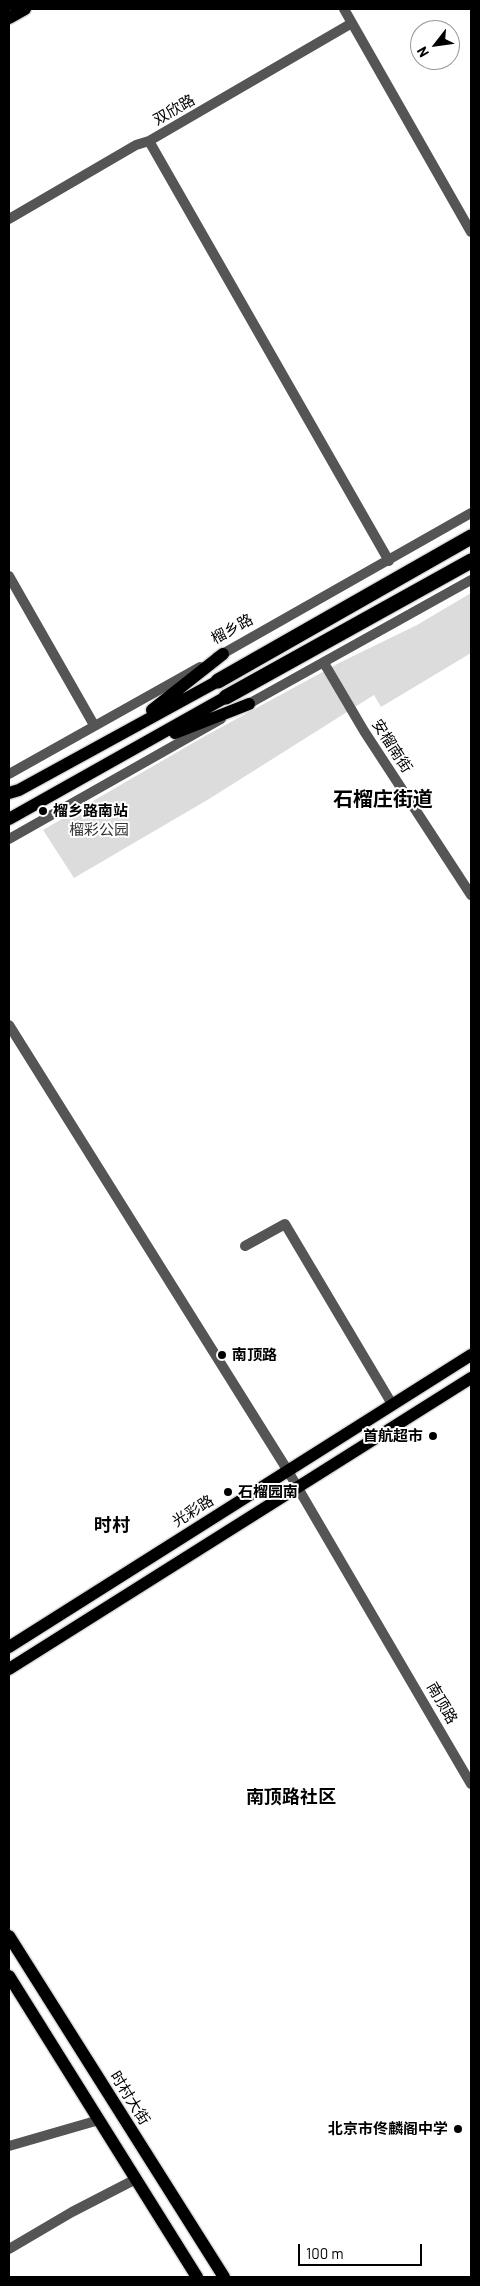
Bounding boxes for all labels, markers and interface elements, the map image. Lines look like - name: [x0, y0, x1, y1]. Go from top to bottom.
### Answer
- north arrow: [410, 20, 460, 70]
- text: N: [413, 44, 432, 61]
- street label: 双欣路: [150, 91, 198, 129]
- street label: 榴乡路: [208, 610, 256, 648]
- street label: 安榴南街: [368, 716, 416, 776]
- district label: 石榴庄街道: [333, 787, 433, 811]
- place label: 榴乡路南站: [53, 802, 128, 820]
- marker: 榴乡路南站: [37, 805, 49, 817]
- park label: 榴彩公园: [69, 821, 129, 839]
- place label: 南顶路: [232, 1346, 277, 1364]
- marker: 南顶路: [216, 1349, 228, 1361]
- place label: 首航超市: [363, 1427, 423, 1445]
- marker: 首航超市: [427, 1430, 439, 1442]
- place label: 石榴园南: [238, 1483, 298, 1501]
- marker: 石榴园南: [222, 1486, 234, 1498]
- street label: 光彩路: [169, 1491, 217, 1531]
- district label: 时村: [94, 1514, 130, 1536]
- street label: 南顶路: [423, 1679, 461, 1727]
- district label: 南顶路社区: [246, 1786, 336, 1808]
- street label: 时村大街: [106, 2068, 154, 2128]
- place label: 北京市佟麟阁中学: [328, 2120, 448, 2138]
- marker: 北京市佟麟阁中学: [452, 2123, 464, 2135]
- scale bar: [300, 2234, 424, 2266]
- text: 100 m: [306, 2244, 344, 2262]

